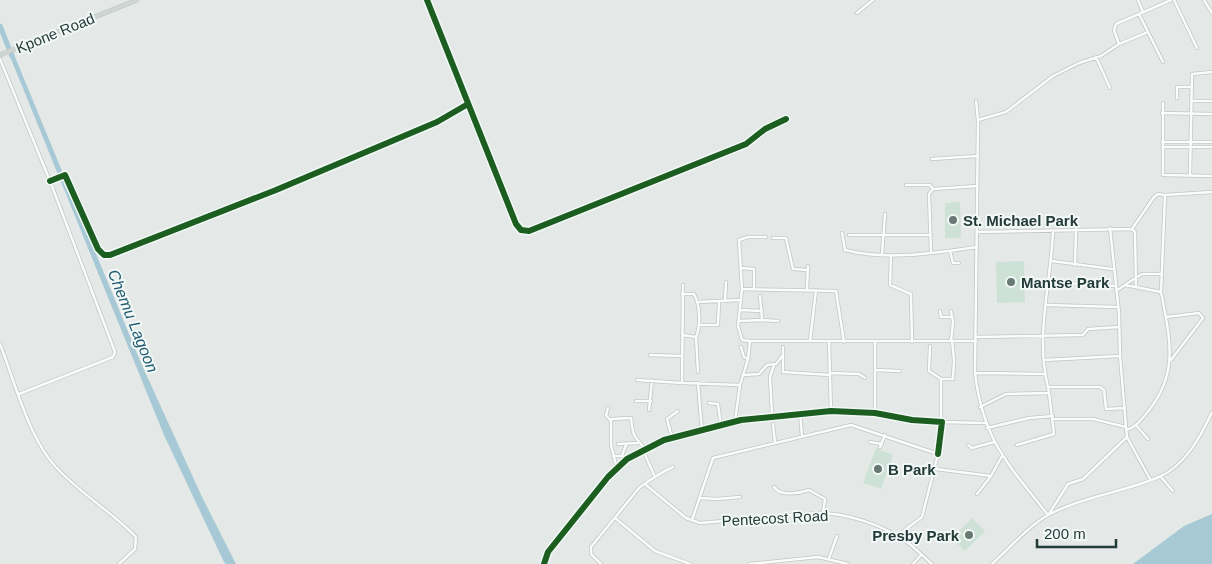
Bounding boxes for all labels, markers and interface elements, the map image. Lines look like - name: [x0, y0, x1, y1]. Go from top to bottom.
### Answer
- street label: Kpone Road: [13, 9, 97, 57]
- place label: St. Michael Park: [963, 212, 1079, 229]
- marker: St. Michael Park: [947, 214, 959, 226]
- water label: Chemu Lagoon: [105, 267, 161, 375]
- place label: Mantse Park: [1021, 274, 1110, 291]
- marker: Mantse Park: [1005, 276, 1017, 288]
- place label: B Park: [888, 461, 936, 478]
- marker: B Park: [872, 463, 884, 475]
- street label: Pentecost Road: [721, 507, 829, 529]
- scale bar: [1037, 516, 1116, 548]
- text: 200 m: [1044, 525, 1086, 542]
- place label: Presby Park: [872, 527, 960, 544]
- marker: Presby Park: [963, 529, 975, 541]

